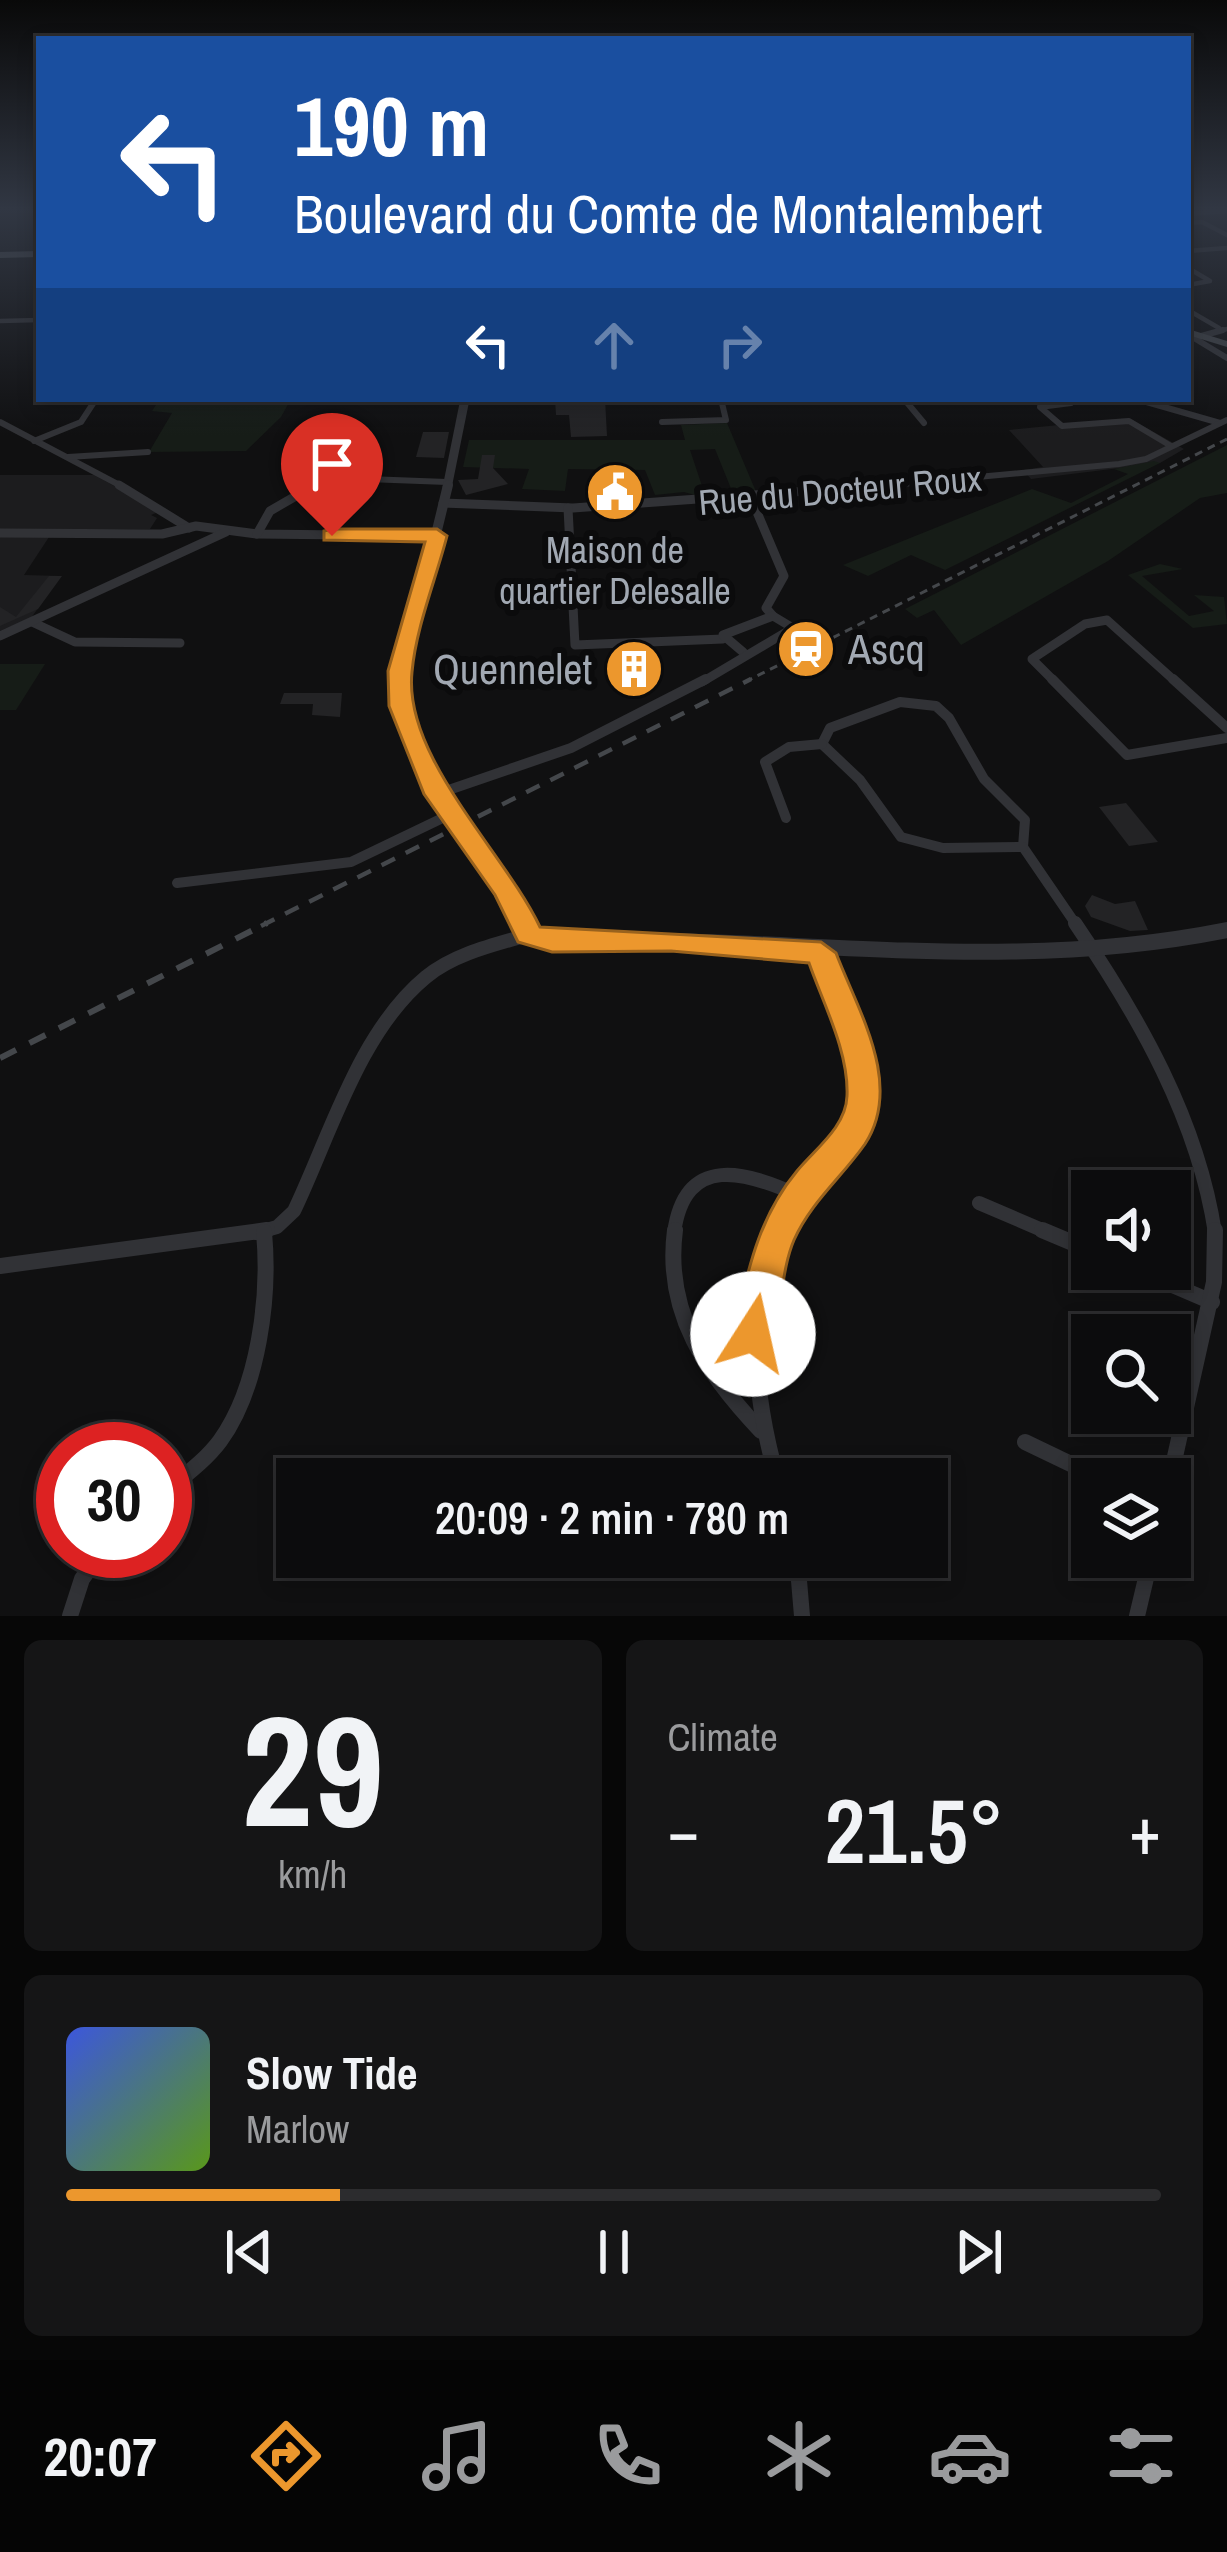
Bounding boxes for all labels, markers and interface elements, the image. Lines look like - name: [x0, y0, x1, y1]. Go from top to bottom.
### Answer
- text: 190 m: [294, 69, 489, 182]
- icon: left: [96, 84, 252, 240]
- text: Boulevard du Comte de Montalembert: [294, 177, 1042, 250]
- icon: left: [455, 312, 521, 378]
- icon: ahead: [581, 312, 647, 378]
- icon: right: [707, 312, 773, 378]
- pin: [281, 413, 383, 536]
- icon: arrive: [299, 431, 365, 497]
- street label: Rue du Docteur Roux: [697, 454, 984, 526]
- public building icon: Maison de quartier Delesalle: [584, 461, 646, 523]
- place label: Maison de quartier Delesalle: [499, 526, 731, 615]
- station icon: Ascq: [775, 618, 837, 680]
- place label: Ascq: [847, 621, 925, 677]
- building icon: Quennelet: [603, 638, 665, 700]
- place label: Quennelet: [433, 641, 592, 697]
- map controls: [1071, 1170, 1191, 1578]
- button: sound: [1071, 1170, 1191, 1290]
- position arrow: [690, 1271, 816, 1397]
- button: search: [1071, 1314, 1191, 1434]
- speed limit sign: 30: [36, 1422, 192, 1578]
- button: layers: [1071, 1458, 1191, 1578]
- text: 20:09 · 2 min · 780 m: [435, 1487, 789, 1548]
- text: 29: [242, 1665, 384, 1875]
- text: Climate: [668, 1711, 778, 1763]
- text: 21.5°: [824, 1770, 1004, 1891]
- text: −: [668, 1786, 699, 1875]
- text: +: [1129, 1786, 1161, 1875]
- text: km/h: [278, 1848, 347, 1900]
- text: Slow Tide: [246, 2042, 418, 2103]
- text: Marlow: [246, 2103, 349, 2155]
- icon: previous: [216, 2219, 282, 2285]
- icon: pause: [581, 2219, 647, 2285]
- icon: next: [946, 2219, 1012, 2285]
- icon: directions: [244, 2414, 328, 2498]
- icon: music: [415, 2414, 499, 2498]
- icon: phone: [586, 2414, 670, 2498]
- icon: climate: [757, 2414, 841, 2498]
- icon: car: [928, 2414, 1012, 2498]
- icon: filters: [1099, 2414, 1183, 2498]
- text: 20:07: [44, 2420, 157, 2493]

